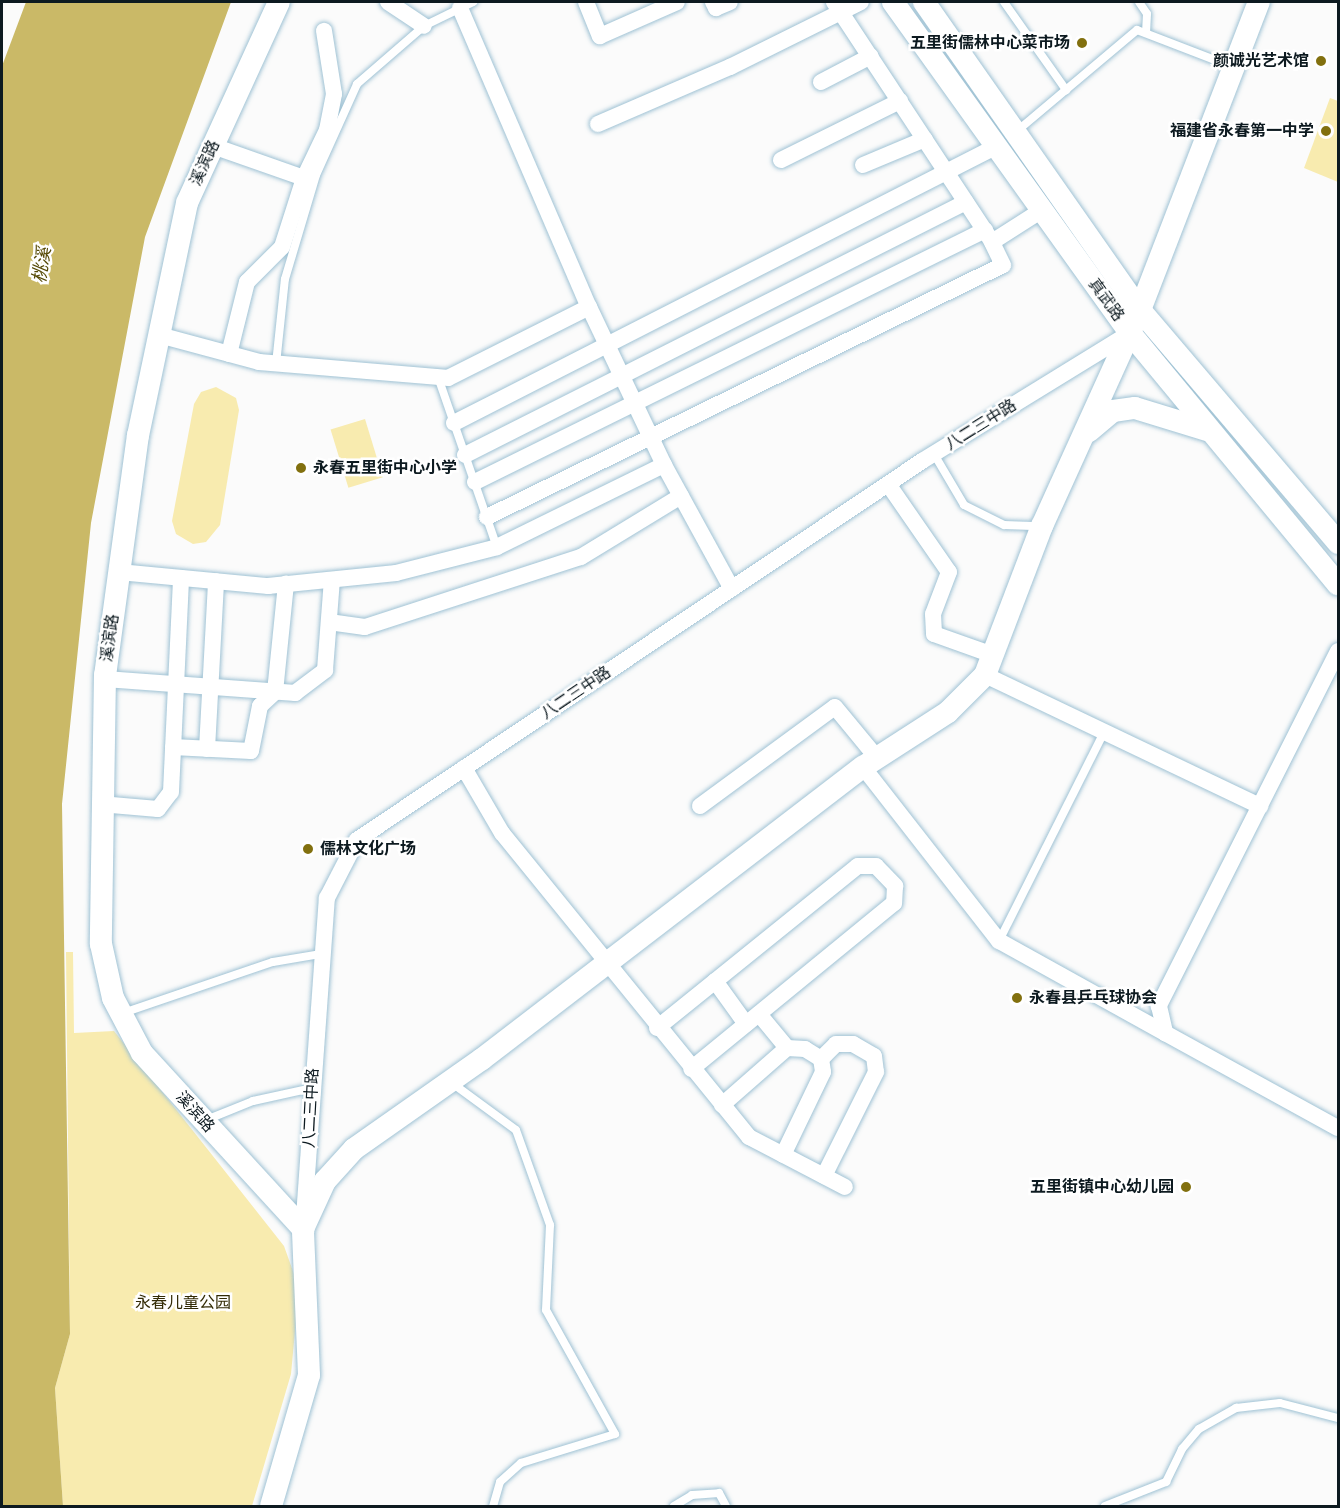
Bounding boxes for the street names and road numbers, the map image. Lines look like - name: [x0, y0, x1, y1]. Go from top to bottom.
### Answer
- street label: 溪滨路: [186, 137, 224, 189]
- street label: 真武路: [1084, 275, 1128, 325]
- street label: 八二三中路: [942, 396, 1020, 454]
- street label: 溪滨路: [97, 613, 123, 663]
- street label: 八二三中路: [537, 663, 615, 723]
- street label: 八二三中路: [299, 1068, 323, 1148]
- street label: 溪滨路: [172, 1088, 218, 1136]

